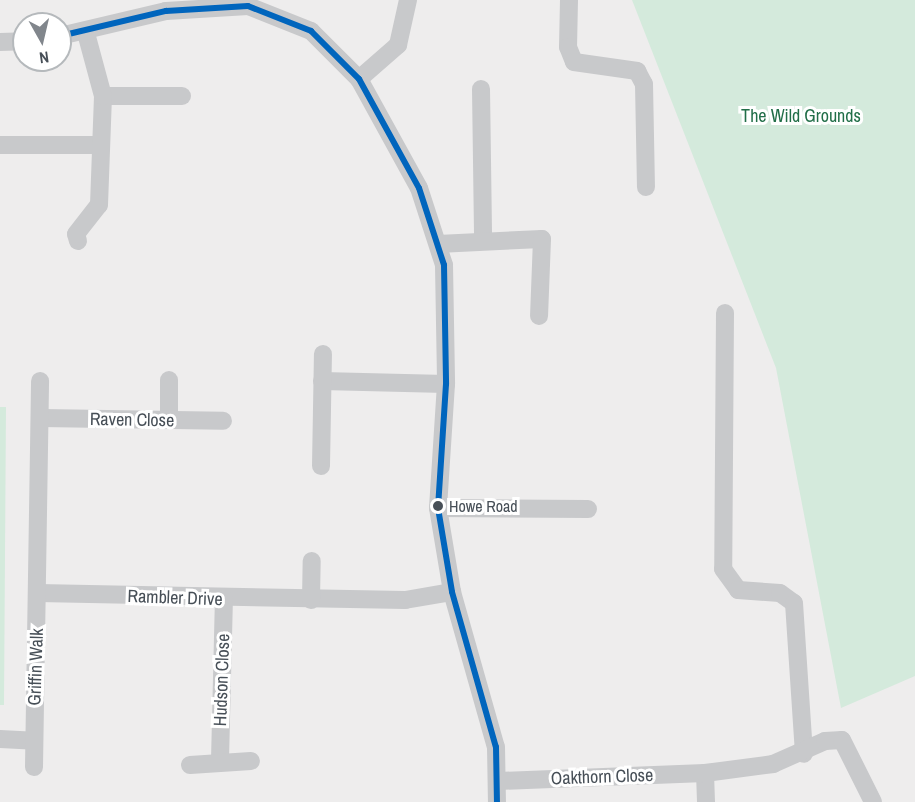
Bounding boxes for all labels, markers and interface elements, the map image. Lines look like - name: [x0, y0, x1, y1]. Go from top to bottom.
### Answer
- north arrow: [12, 12, 72, 72]
- text: N: [38, 46, 50, 69]
- park label: The Wild Grounds: [741, 105, 861, 127]
- street label: Raven Close: [90, 408, 174, 432]
- place label: Howe Road: [449, 496, 518, 516]
- marker: Howe Road: [432, 500, 444, 512]
- street label: Rambler Drive: [127, 586, 223, 610]
- street label: Griffin Walk: [24, 628, 48, 706]
- street label: Hudson Close: [210, 633, 234, 727]
- street label: Oakthorn Close: [550, 764, 654, 790]

